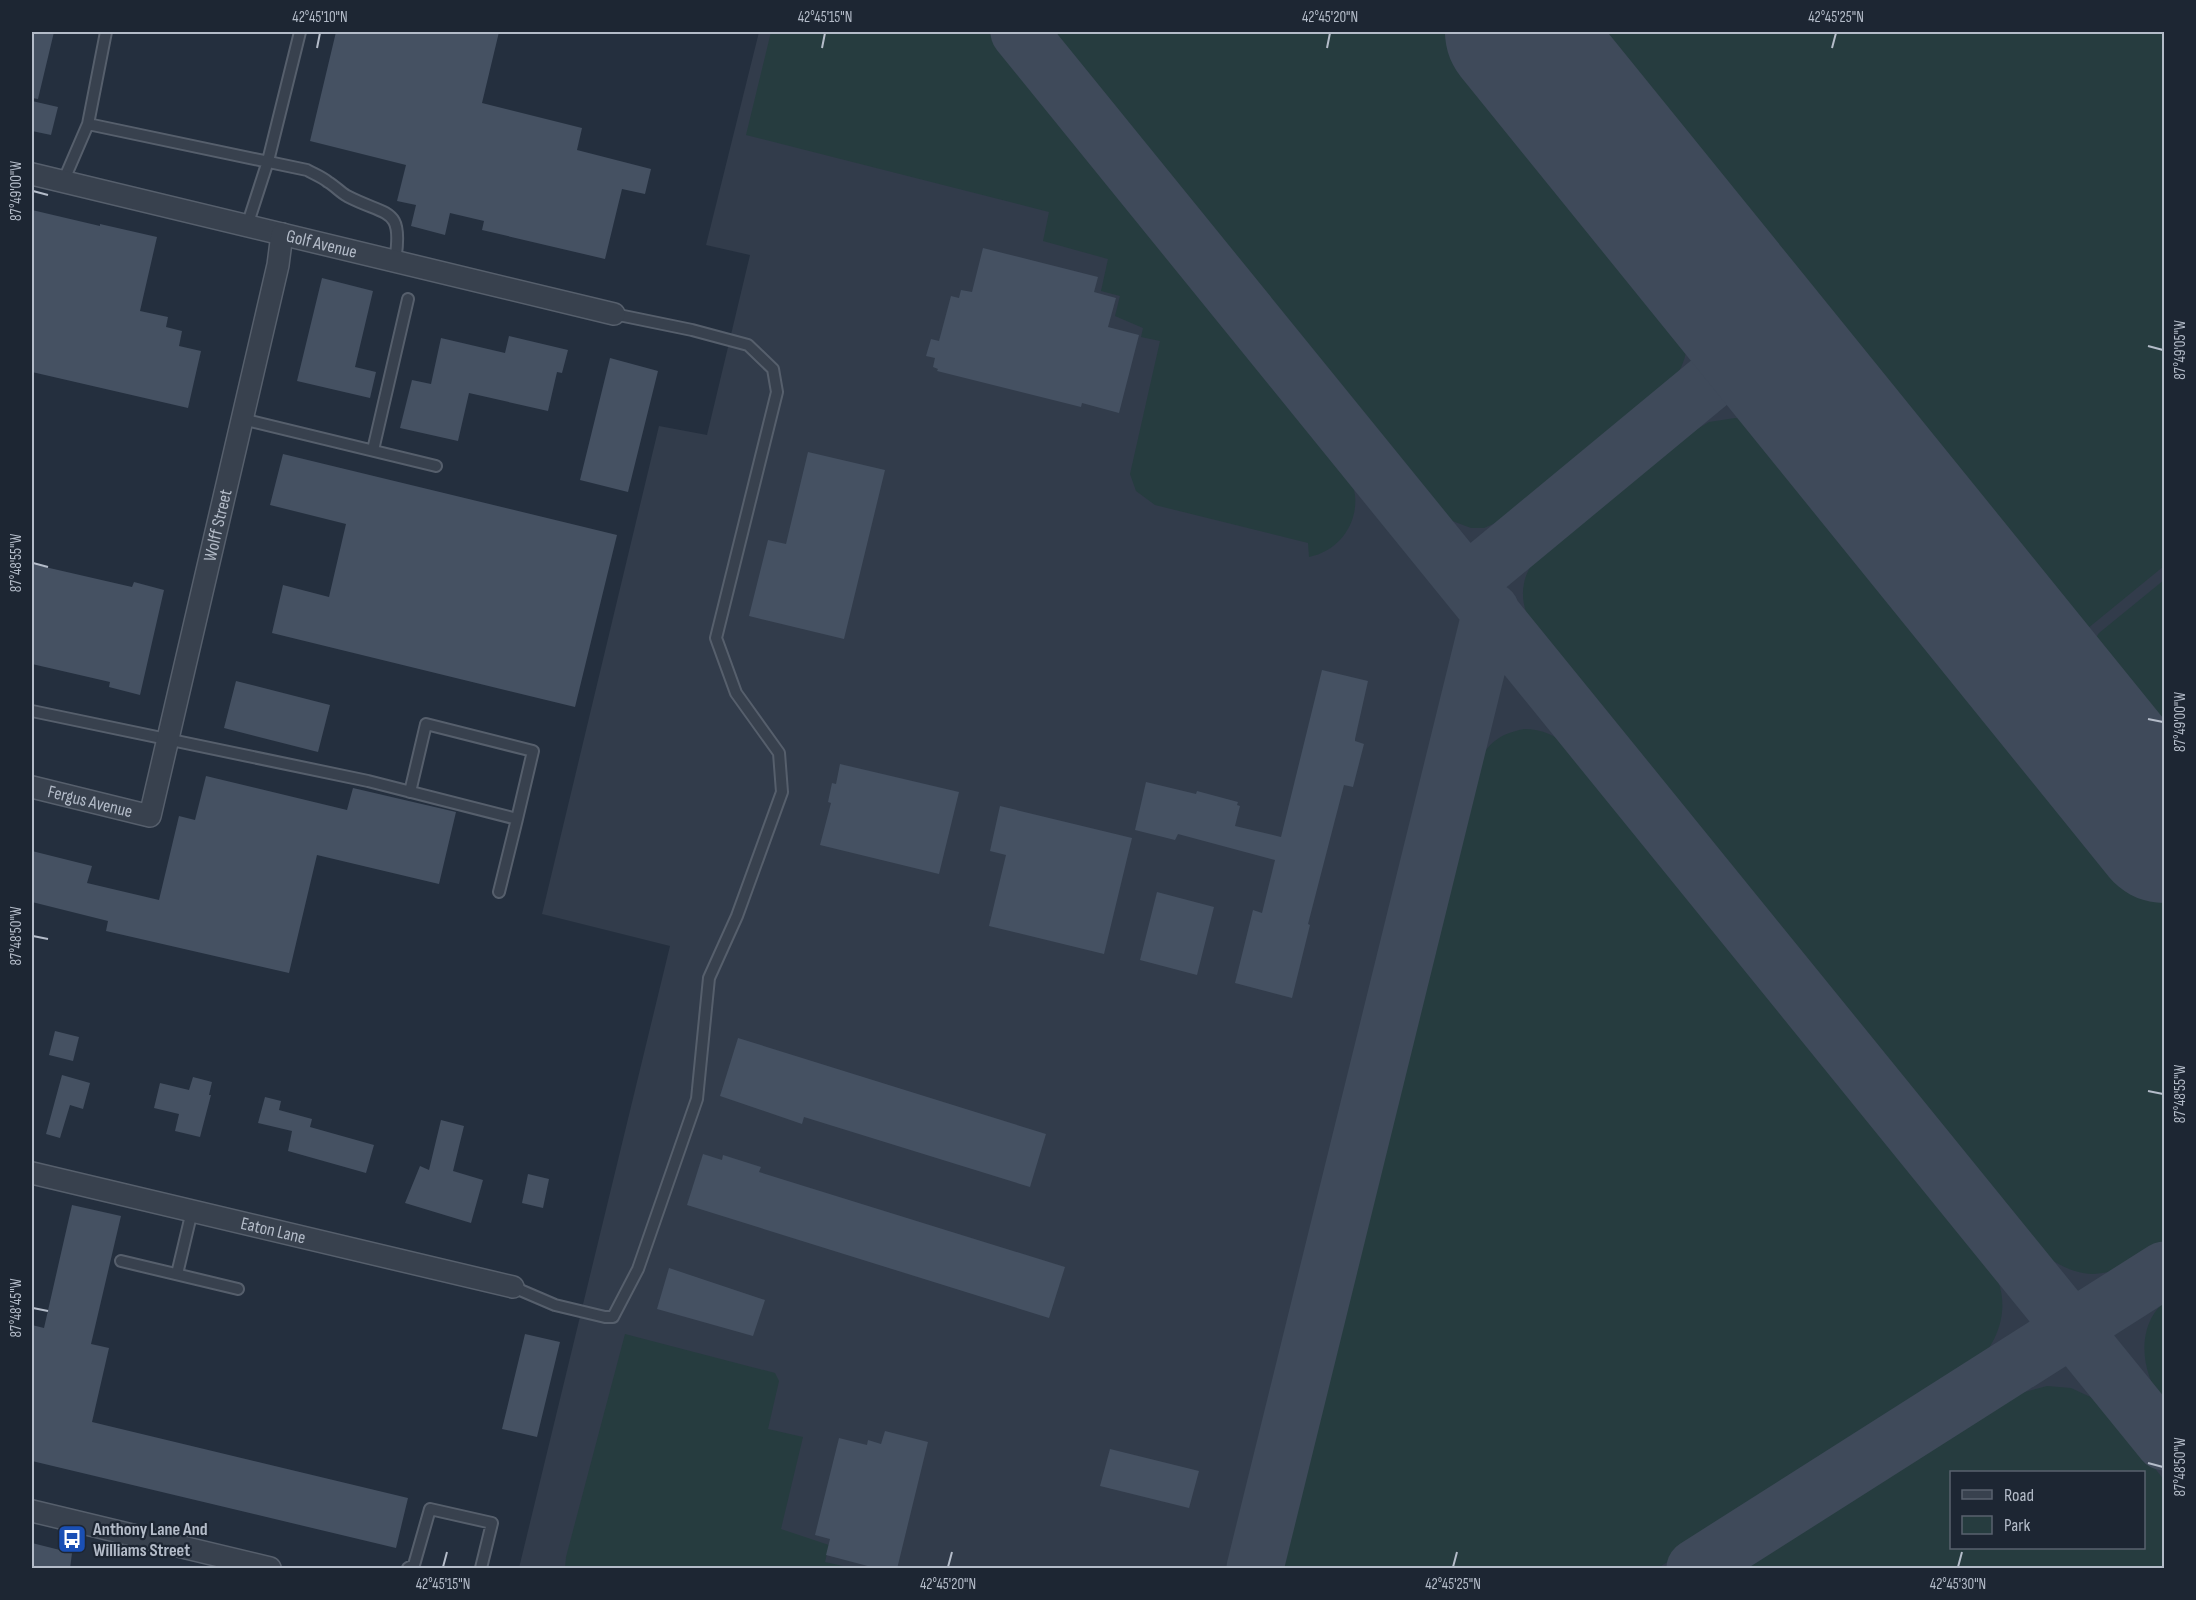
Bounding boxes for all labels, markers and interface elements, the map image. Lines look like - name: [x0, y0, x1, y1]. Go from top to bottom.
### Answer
- text: 42°45'10"N: [292, 8, 348, 27]
- text: 42°45'15"N: [798, 8, 852, 27]
- text: 42°45'20"N: [1302, 8, 1358, 27]
- text: 42°45'25"N: [1808, 8, 1864, 27]
- text: 87°49'00"W: [7, 161, 26, 221]
- street label: Golf Avenue: [284, 225, 359, 262]
- text: 87°49'05"W: [2171, 320, 2190, 380]
- street label: Wolff Street: [199, 487, 236, 563]
- text: 87°48'55"W: [7, 534, 26, 592]
- text: 87°49'00"W: [2171, 692, 2190, 752]
- street label: Fergus Avenue: [46, 781, 135, 822]
- text: 87°48'50"W: [7, 906, 26, 966]
- text: 87°48'55"W: [2171, 1065, 2190, 1123]
- street label: Eaton Lane: [239, 1212, 308, 1248]
- text: 87°48'45"W: [7, 1278, 26, 1337]
- text: 87°48'50"W: [2171, 1437, 2190, 1497]
- legend: [1950, 1471, 2145, 1549]
- text: Road: [2004, 1485, 2034, 1506]
- text: Park: [2004, 1515, 2030, 1536]
- place label: Anthony Lane And Williams Street: [92, 1519, 208, 1561]
- bus stop icon: Anthony Lane And Williams Street: [56, 1523, 88, 1555]
- text: 42°45'15"N: [416, 1575, 470, 1594]
- text: 42°45'20"N: [920, 1575, 976, 1594]
- text: 42°45'25"N: [1425, 1575, 1481, 1594]
- text: 42°45'30"N: [1930, 1575, 1986, 1594]

